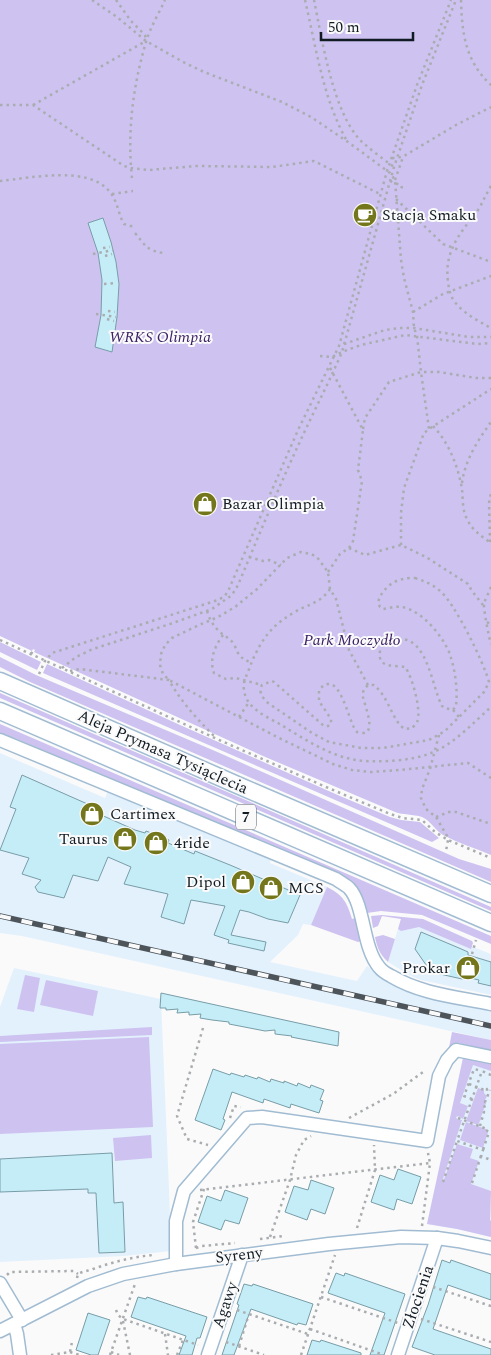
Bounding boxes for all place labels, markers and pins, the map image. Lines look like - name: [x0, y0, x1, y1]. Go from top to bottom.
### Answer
- cafe icon: Stacja Smaku: [352, 202, 378, 228]
- place label: Stacja Smaku: [382, 203, 476, 227]
- shop icon: Bazar Olimpia: [192, 491, 218, 517]
- place label: Bazar Olimpia: [222, 492, 325, 516]
- shop icon: Cartimex: [79, 801, 105, 827]
- place label: Cartimex: [110, 802, 176, 826]
- shop icon: Taurus: [112, 826, 138, 852]
- place label: Taurus: [59, 827, 108, 851]
- shop icon: 4ride: [143, 830, 169, 856]
- place label: 4ride: [174, 831, 210, 855]
- shop icon: Dipol: [230, 869, 256, 895]
- place label: Dipol: [186, 870, 226, 894]
- shop icon: MCS: [258, 875, 284, 901]
- place label: MCS: [288, 876, 323, 900]
- shop icon: Prokar: [455, 955, 481, 981]
- place label: Prokar: [402, 956, 450, 980]

